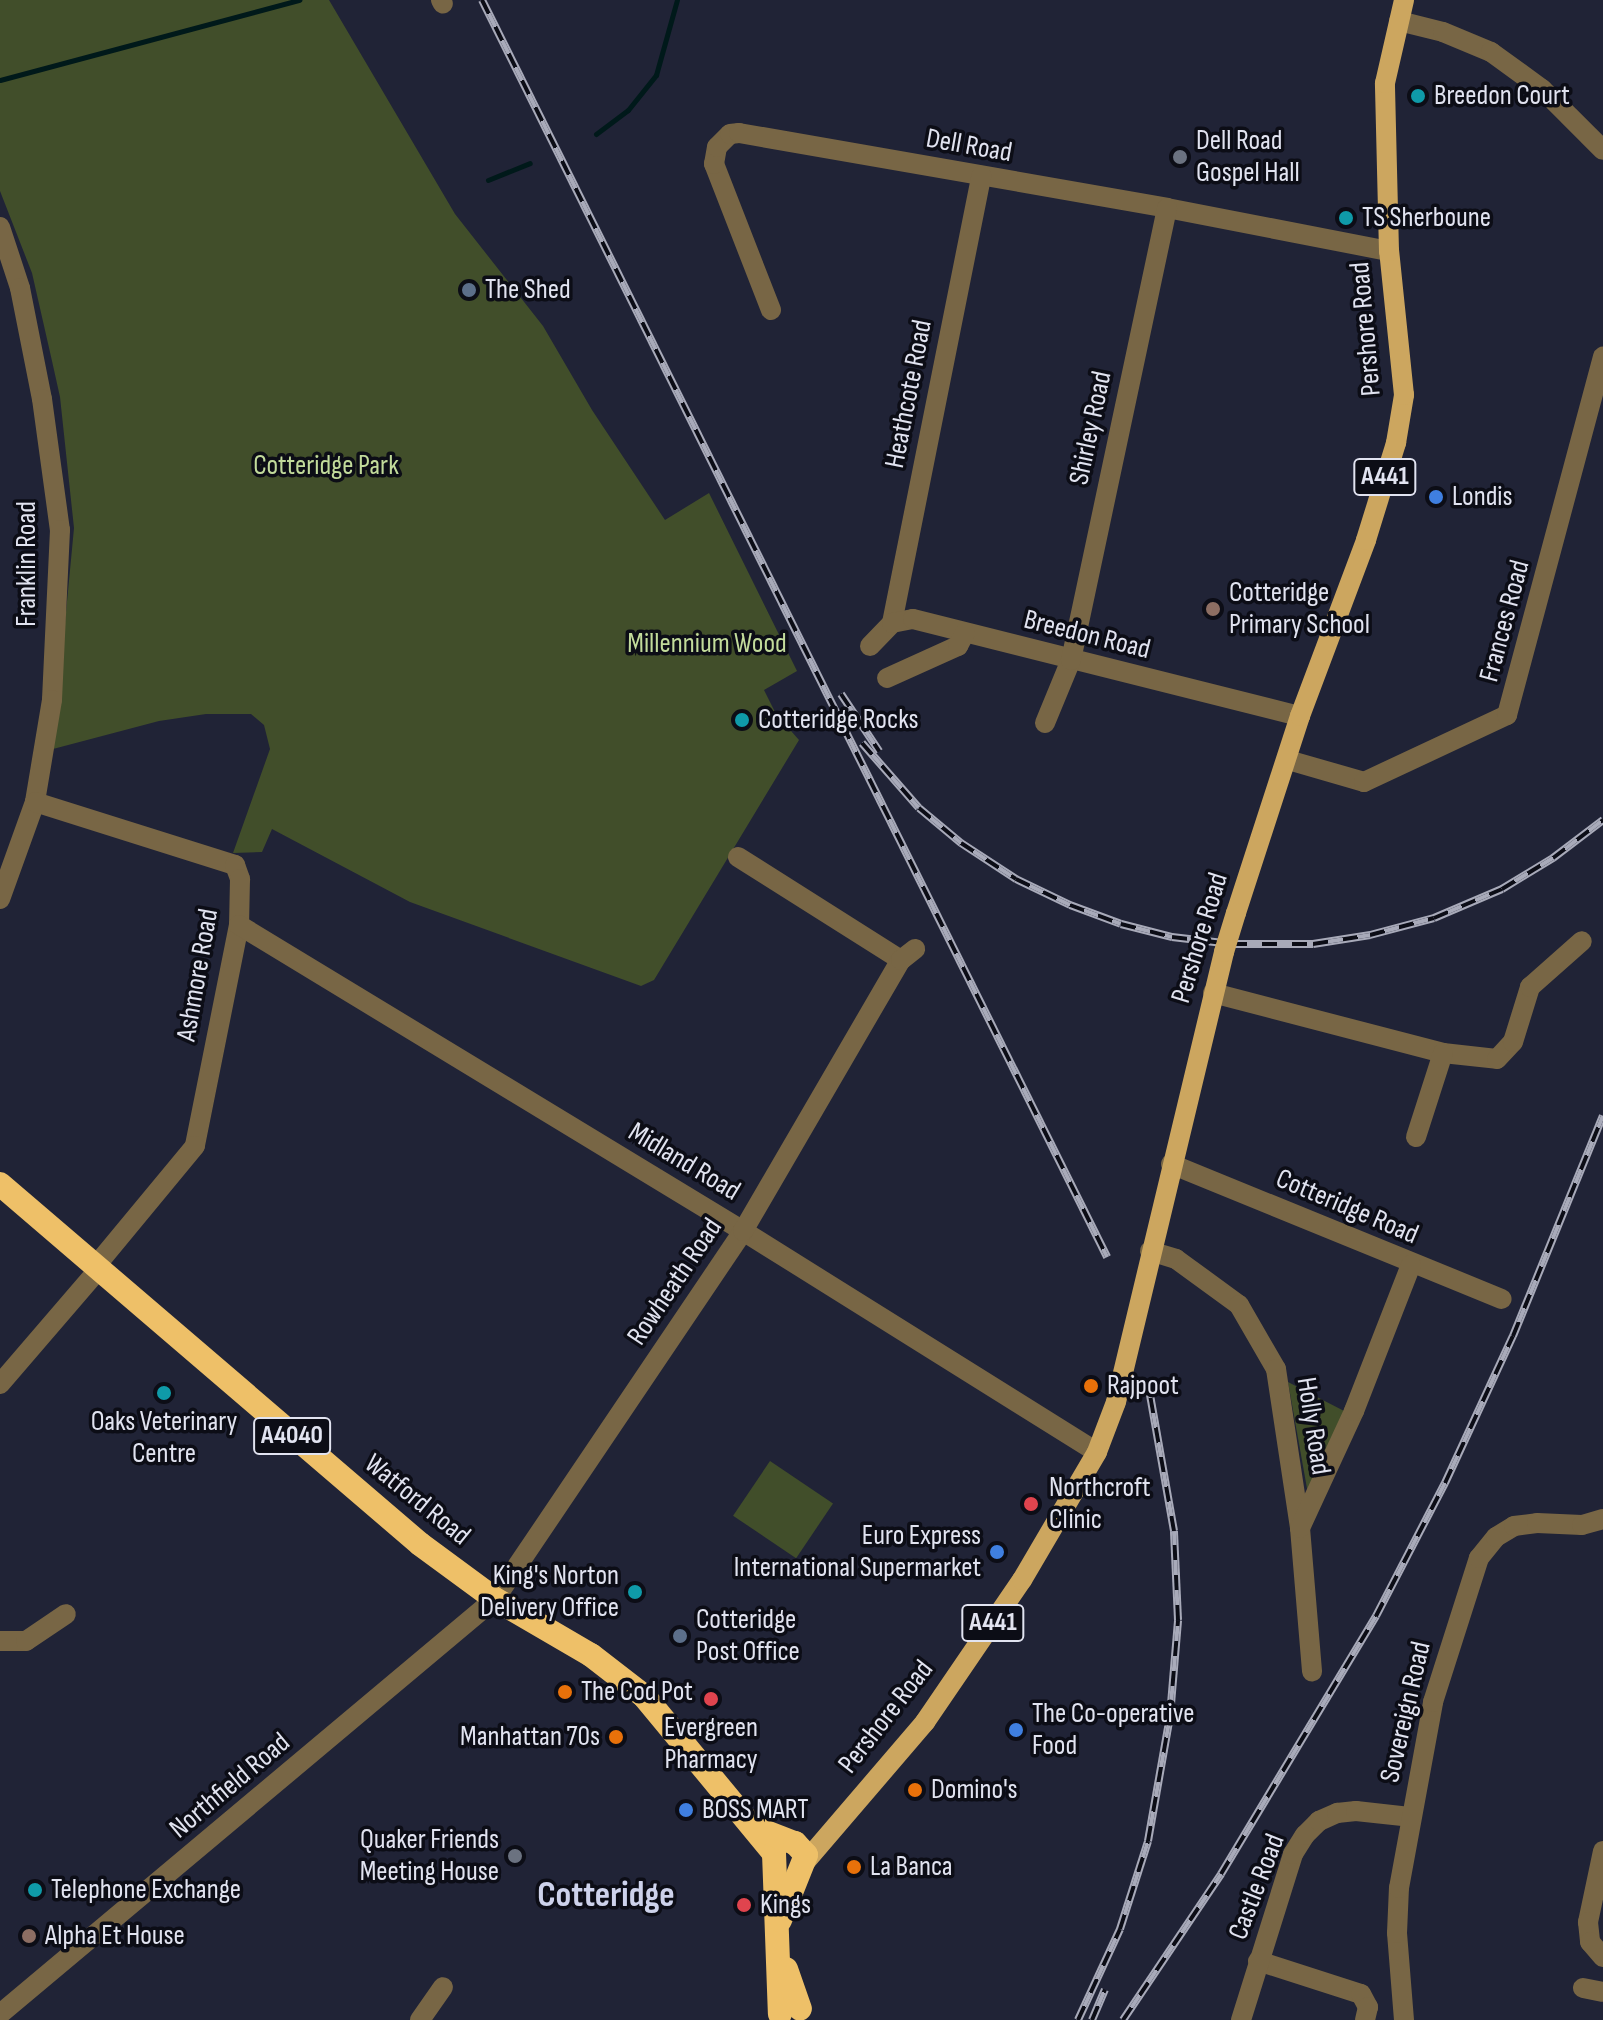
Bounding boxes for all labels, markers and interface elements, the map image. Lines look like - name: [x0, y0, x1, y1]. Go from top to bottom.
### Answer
- place label: Breedon Court: [1434, 79, 1570, 113]
- marker: Breedon Court: [1409, 87, 1427, 105]
- street label: Dell Road: [923, 122, 1015, 170]
- place label: Dell Road Gospel Hall: [1196, 124, 1300, 190]
- marker: Dell Road Gospel Hall: [1171, 148, 1189, 166]
- place label: TS Sherboune: [1362, 201, 1491, 235]
- marker: TS Sherboune: [1337, 209, 1355, 227]
- street label: Pershore Road: [1343, 261, 1389, 397]
- place label: The Shed: [485, 273, 571, 307]
- marker: The Shed: [460, 281, 478, 299]
- street label: Heathcote Road: [878, 317, 940, 471]
- street label: Shirley Road: [1063, 368, 1119, 488]
- park label: Cotteridge Park: [253, 449, 399, 483]
- road number: A441: [1353, 455, 1417, 499]
- place label: Londis: [1452, 480, 1513, 514]
- marker: Londis: [1427, 488, 1445, 506]
- street label: Franklin Road: [10, 501, 44, 627]
- street label: Frances Road: [1473, 557, 1537, 685]
- place label: Cotteridge Primary School: [1229, 576, 1370, 642]
- marker: Cotteridge Primary School: [1204, 600, 1222, 618]
- street label: Breedon Road: [1020, 603, 1154, 667]
- park label: Millennium Wood: [627, 627, 787, 661]
- place label: Cotteridge Rocks: [758, 703, 918, 737]
- marker: Cotteridge Rocks: [733, 711, 751, 729]
- street label: Pershore Road: [1164, 869, 1236, 1007]
- street label: Ashmore Road: [170, 906, 226, 1044]
- street label: Midland Road: [622, 1116, 746, 1208]
- street label: Cotteridge Road: [1271, 1162, 1423, 1252]
- street label: Rowheath Road: [620, 1212, 730, 1352]
- place label: Rajpoot: [1107, 1369, 1179, 1403]
- street label: Holly Road: [1289, 1375, 1337, 1477]
- marker: Rajpoot: [1082, 1377, 1100, 1395]
- marker: Oaks Veterinary Centre: [155, 1384, 173, 1402]
- place label: Oaks Veterinary Centre: [91, 1405, 237, 1471]
- road number: A4040: [252, 1414, 332, 1458]
- street label: Watford Road: [357, 1447, 477, 1553]
- place label: Northcroft Clinic: [1049, 1471, 1151, 1537]
- marker: Northcroft Clinic: [1020, 1493, 1042, 1515]
- place label: Euro Express International Supermarket: [734, 1519, 981, 1585]
- marker: Euro Express International Supermarket: [988, 1543, 1006, 1561]
- place label: King's Norton Delivery Office: [480, 1559, 619, 1625]
- marker: King's Norton Delivery Office: [626, 1583, 644, 1601]
- road number: A441: [961, 1601, 1025, 1645]
- place label: Cotteridge Post Office: [696, 1603, 800, 1669]
- marker: Cotteridge Post Office: [671, 1627, 689, 1645]
- street label: Sovereign Road: [1373, 1638, 1439, 1786]
- street label: Pershore Road: [831, 1654, 941, 1780]
- place label: The Cod Pot: [581, 1675, 693, 1709]
- marker: The Cod Pot: [556, 1683, 574, 1701]
- marker: Evergreen Pharmacy: [702, 1690, 720, 1708]
- place label: The Co-operative Food: [1032, 1697, 1195, 1763]
- place label: Evergreen Pharmacy: [664, 1711, 758, 1777]
- place label: Manhattan 70s: [460, 1720, 600, 1754]
- marker: The Co-operative Food: [1007, 1721, 1025, 1739]
- street label: Northfield Road: [163, 1726, 297, 1846]
- marker: Manhattan 70s: [607, 1728, 625, 1746]
- place label: Domino's: [931, 1773, 1018, 1807]
- marker: Domino's: [906, 1781, 924, 1799]
- place label: BOSS MART: [702, 1793, 809, 1827]
- marker: BOSS MART: [677, 1801, 695, 1819]
- place label: Quaker Friends Meeting House: [360, 1823, 499, 1889]
- street label: Castle Road: [1222, 1830, 1292, 1944]
- marker: Quaker Friends Meeting House: [506, 1847, 524, 1865]
- place label: La Banca: [870, 1850, 953, 1884]
- marker: La Banca: [845, 1858, 863, 1876]
- place label: Telephone Exchange: [51, 1873, 241, 1907]
- district label: Cotteridge: [537, 1874, 675, 1918]
- marker: Telephone Exchange: [26, 1881, 44, 1899]
- place label: Kings: [760, 1888, 811, 1922]
- marker: Kings: [735, 1896, 753, 1914]
- place label: Alpha Et House: [45, 1919, 185, 1953]
- marker: Alpha Et House: [20, 1927, 38, 1945]

